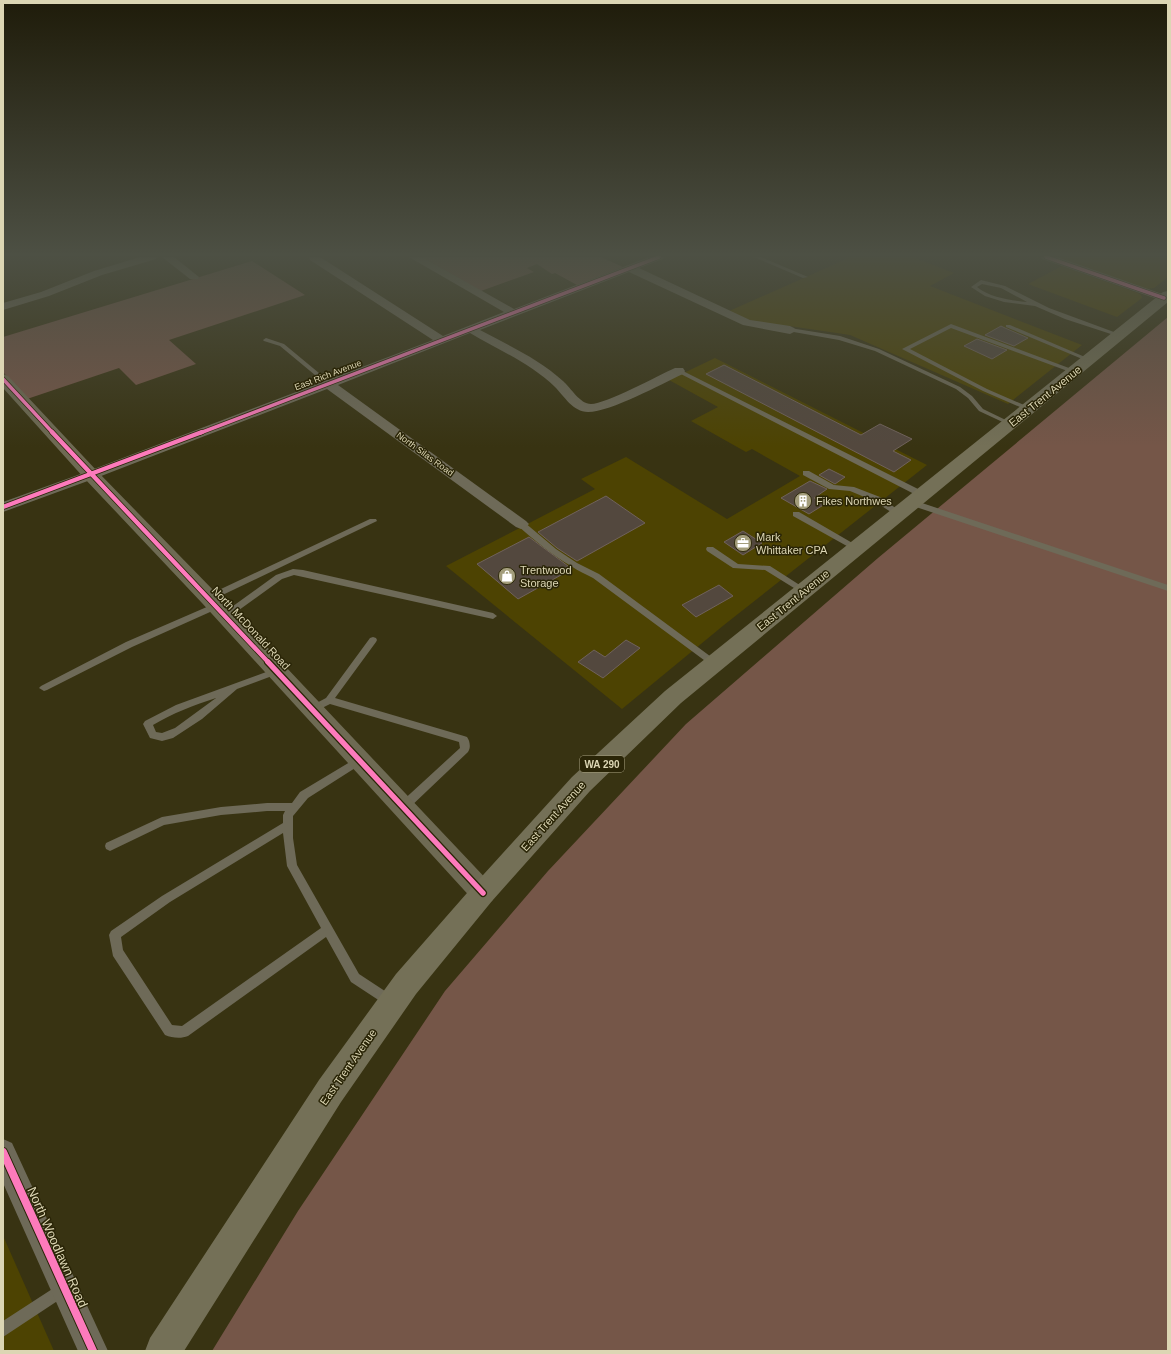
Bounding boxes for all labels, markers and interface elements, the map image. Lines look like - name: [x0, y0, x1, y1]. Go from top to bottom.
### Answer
- street label: East Rich Avenue: [293, 358, 363, 392]
- street label: East Trent Avenue: [1006, 363, 1084, 429]
- street label: North Silas Road: [395, 430, 455, 478]
- building icon: Fikes Northwes: [793, 491, 813, 511]
- place label: Fikes Northwes: [816, 495, 892, 507]
- place label: Mark Whittaker CPA: [756, 531, 828, 556]
- office icon: Mark Whittaker CPA: [733, 533, 753, 553]
- place label: Trentwood Storage: [520, 564, 572, 589]
- shop icon: Trentwood Storage: [497, 566, 517, 586]
- street label: East Trent Avenue: [754, 567, 832, 633]
- street label: North McDonald Road: [209, 584, 293, 672]
- road number: WA 290: [580, 756, 624, 772]
- street label: East Trent Avenue: [519, 779, 587, 853]
- street label: East Trent Avenue: [317, 1027, 379, 1107]
- street label: North Woodlawn Road: [24, 1185, 91, 1310]

